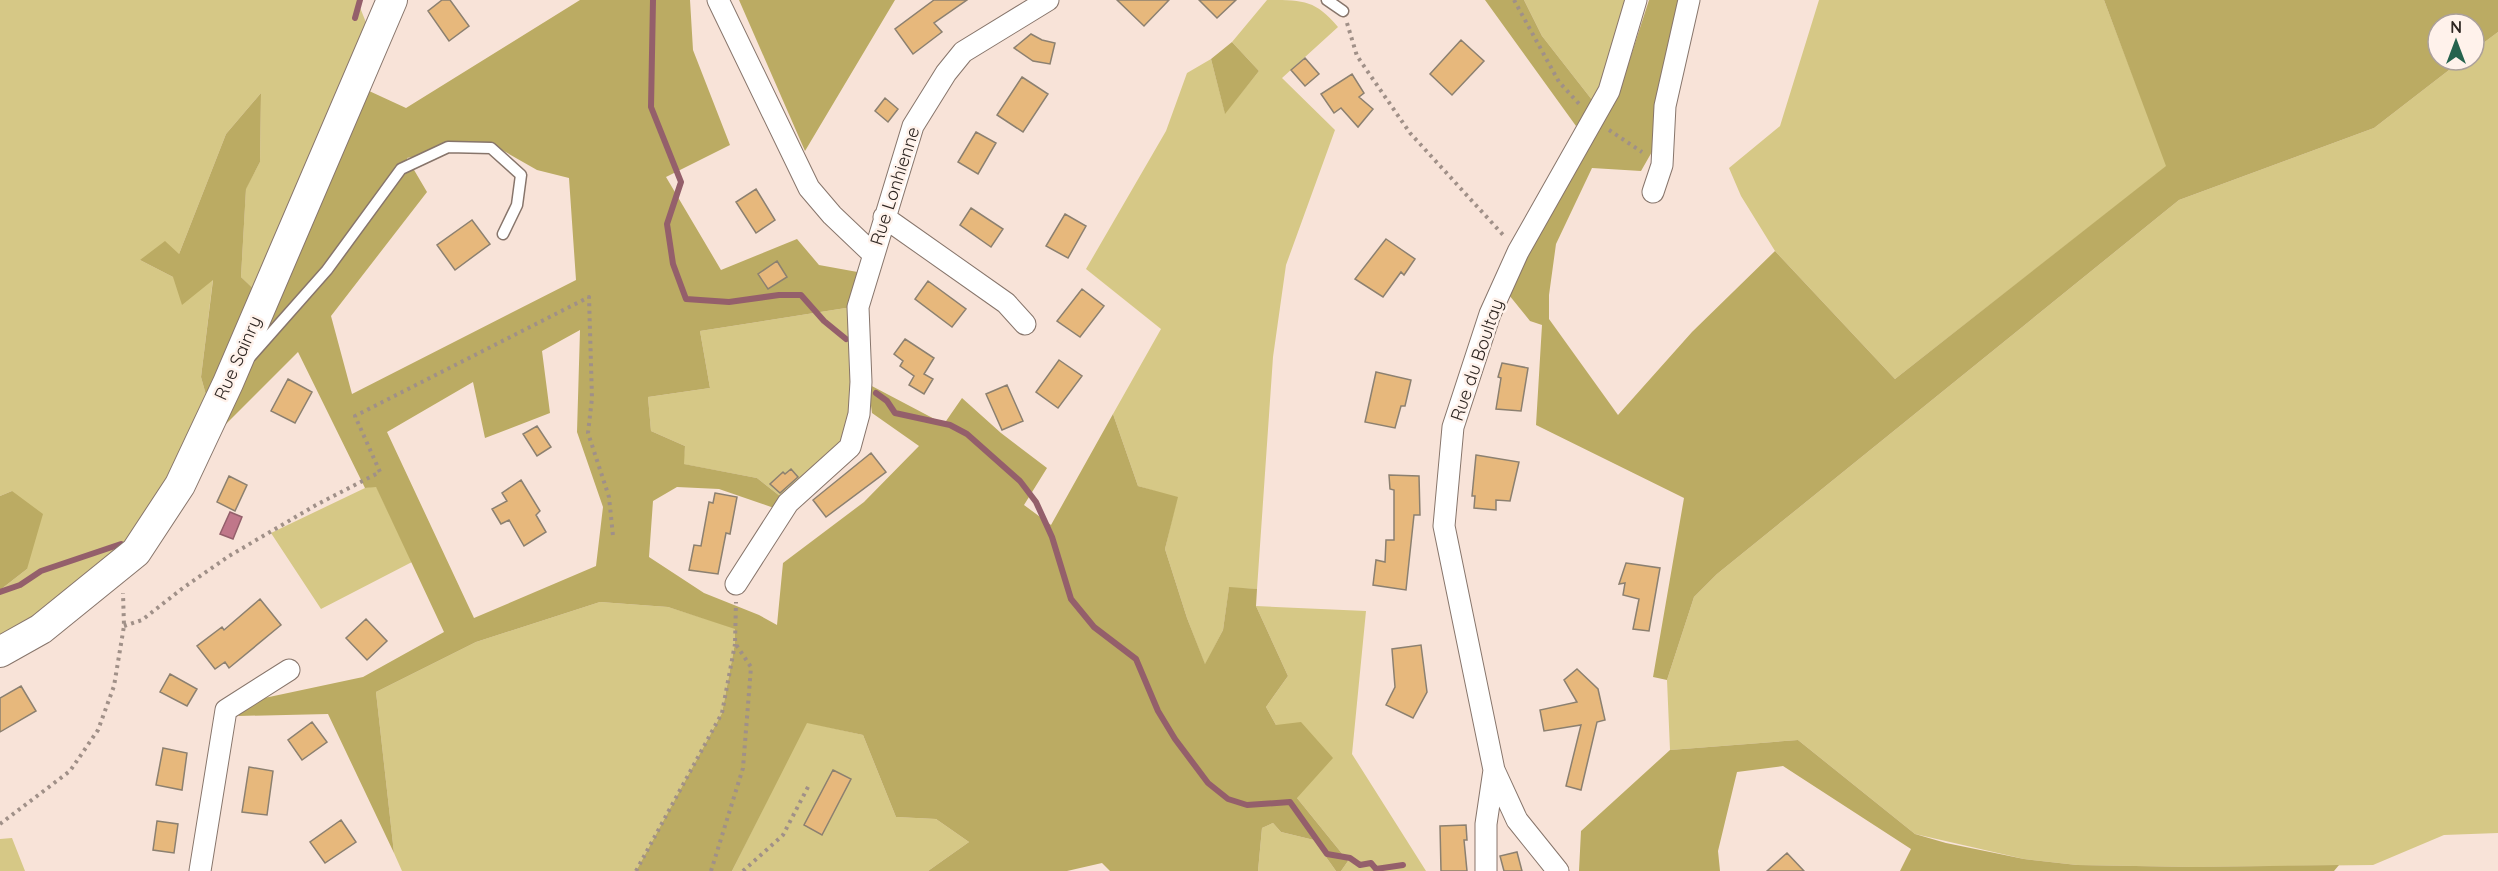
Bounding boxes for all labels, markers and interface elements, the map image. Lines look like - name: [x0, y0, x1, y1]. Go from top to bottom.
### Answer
- north arrow: [2426, 12, 2486, 72]
- text: N: [2450, 17, 2462, 37]
- street label: Rue Lonhienne: [865, 124, 925, 248]
- street label: Rue du Boultay: [1445, 296, 1508, 424]
- street label: Rue Sainry: [209, 312, 266, 403]

